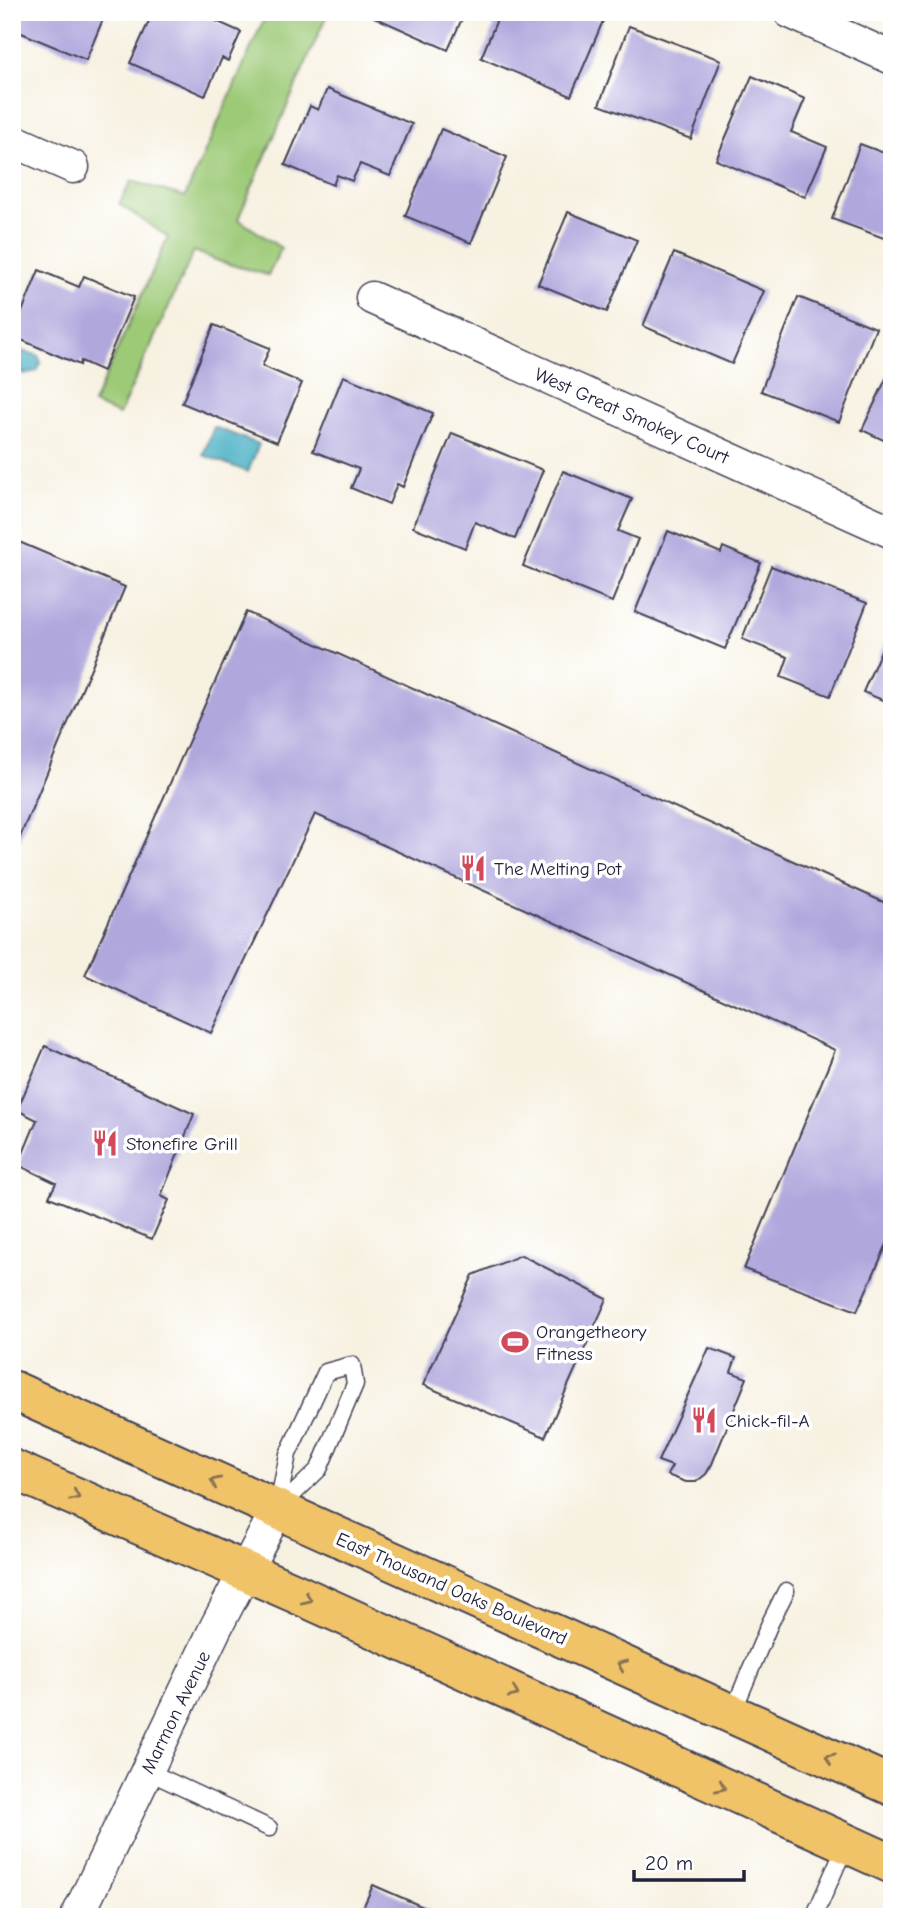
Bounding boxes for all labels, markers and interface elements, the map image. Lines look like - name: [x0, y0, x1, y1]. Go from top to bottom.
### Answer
- street label: West Great Smokey Court: [531, 363, 733, 469]
- restaurant icon: The Melting Pot: [458, 853, 488, 883]
- place label: The Melting Pot: [494, 858, 622, 880]
- restaurant icon: Stonefire Grill: [90, 1128, 120, 1158]
- place label: Stonefire Grill: [126, 1133, 238, 1155]
- place label: Orangetheory Fitness: [536, 1321, 647, 1365]
- sports icon: Orangetheory Fitness: [500, 1327, 530, 1357]
- restaurant icon: Chick-fil-A: [689, 1405, 719, 1435]
- place label: Chick-fil-A: [725, 1410, 810, 1432]
- one-way arrow: [210, 1476, 222, 1490]
- one-way arrow: [68, 1488, 80, 1502]
- street label: East Thousand Oaks Boulevard: [333, 1528, 570, 1650]
- one-way arrow: [300, 1591, 312, 1605]
- street label: Marmon Avenue: [137, 1648, 215, 1777]
- one-way arrow: [617, 1659, 629, 1673]
- one-way arrow: [507, 1685, 519, 1699]
- one-way arrow: [824, 1752, 837, 1766]
- one-way arrow: [714, 1779, 726, 1793]
- scale bar: [634, 1838, 745, 1882]
- text: 20 m: [645, 1851, 693, 1875]

